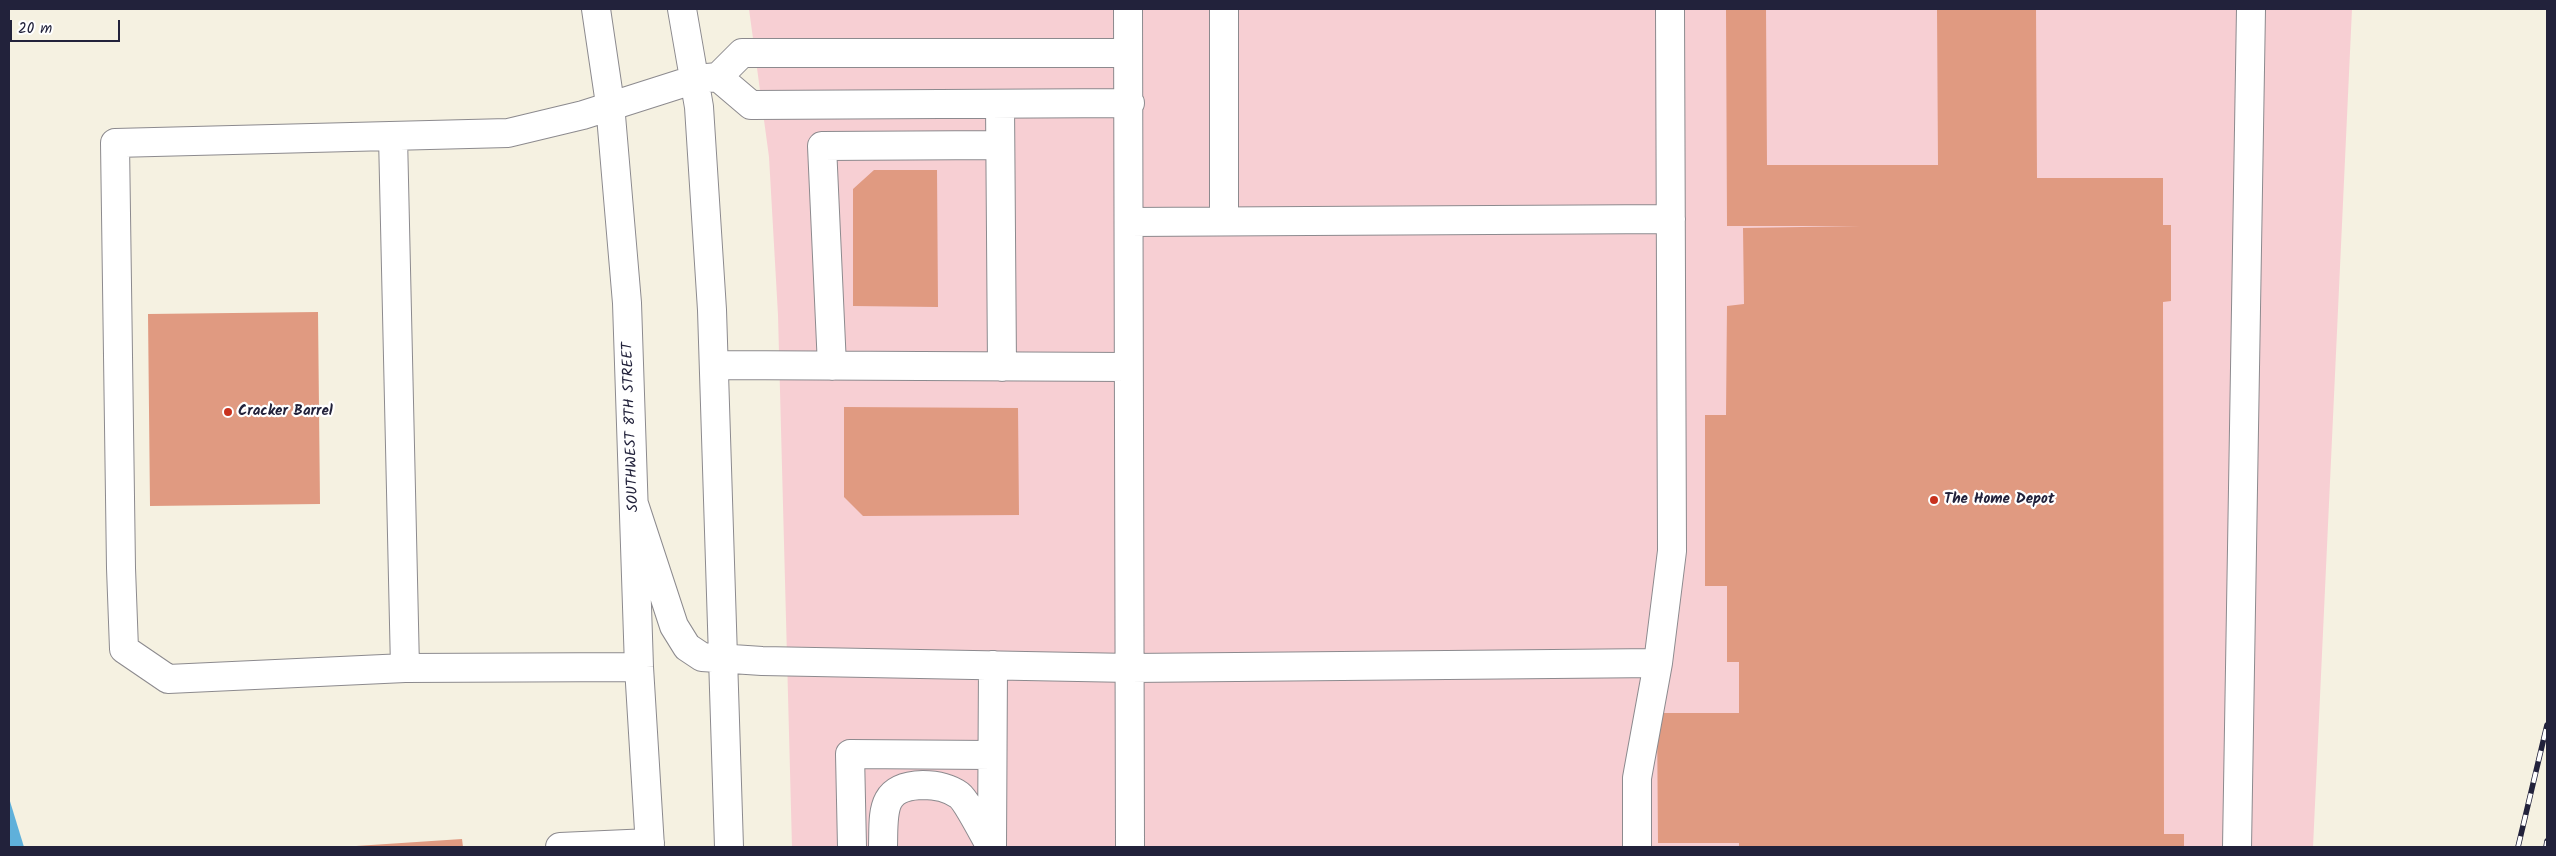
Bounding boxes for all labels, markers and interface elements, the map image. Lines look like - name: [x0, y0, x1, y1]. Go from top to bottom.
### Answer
- scale bar: [12, 10, 122, 42]
- text: 20 m: [18, 17, 52, 41]
- street label: SOUTHWEST 8TH STREET: [620, 342, 644, 512]
- place label: Cracker Barrel: [238, 403, 333, 421]
- marker: Cracker Barrel: [222, 406, 234, 418]
- place label: The Home Depot: [1944, 491, 2055, 509]
- marker: The Home Depot: [1928, 494, 1940, 506]

